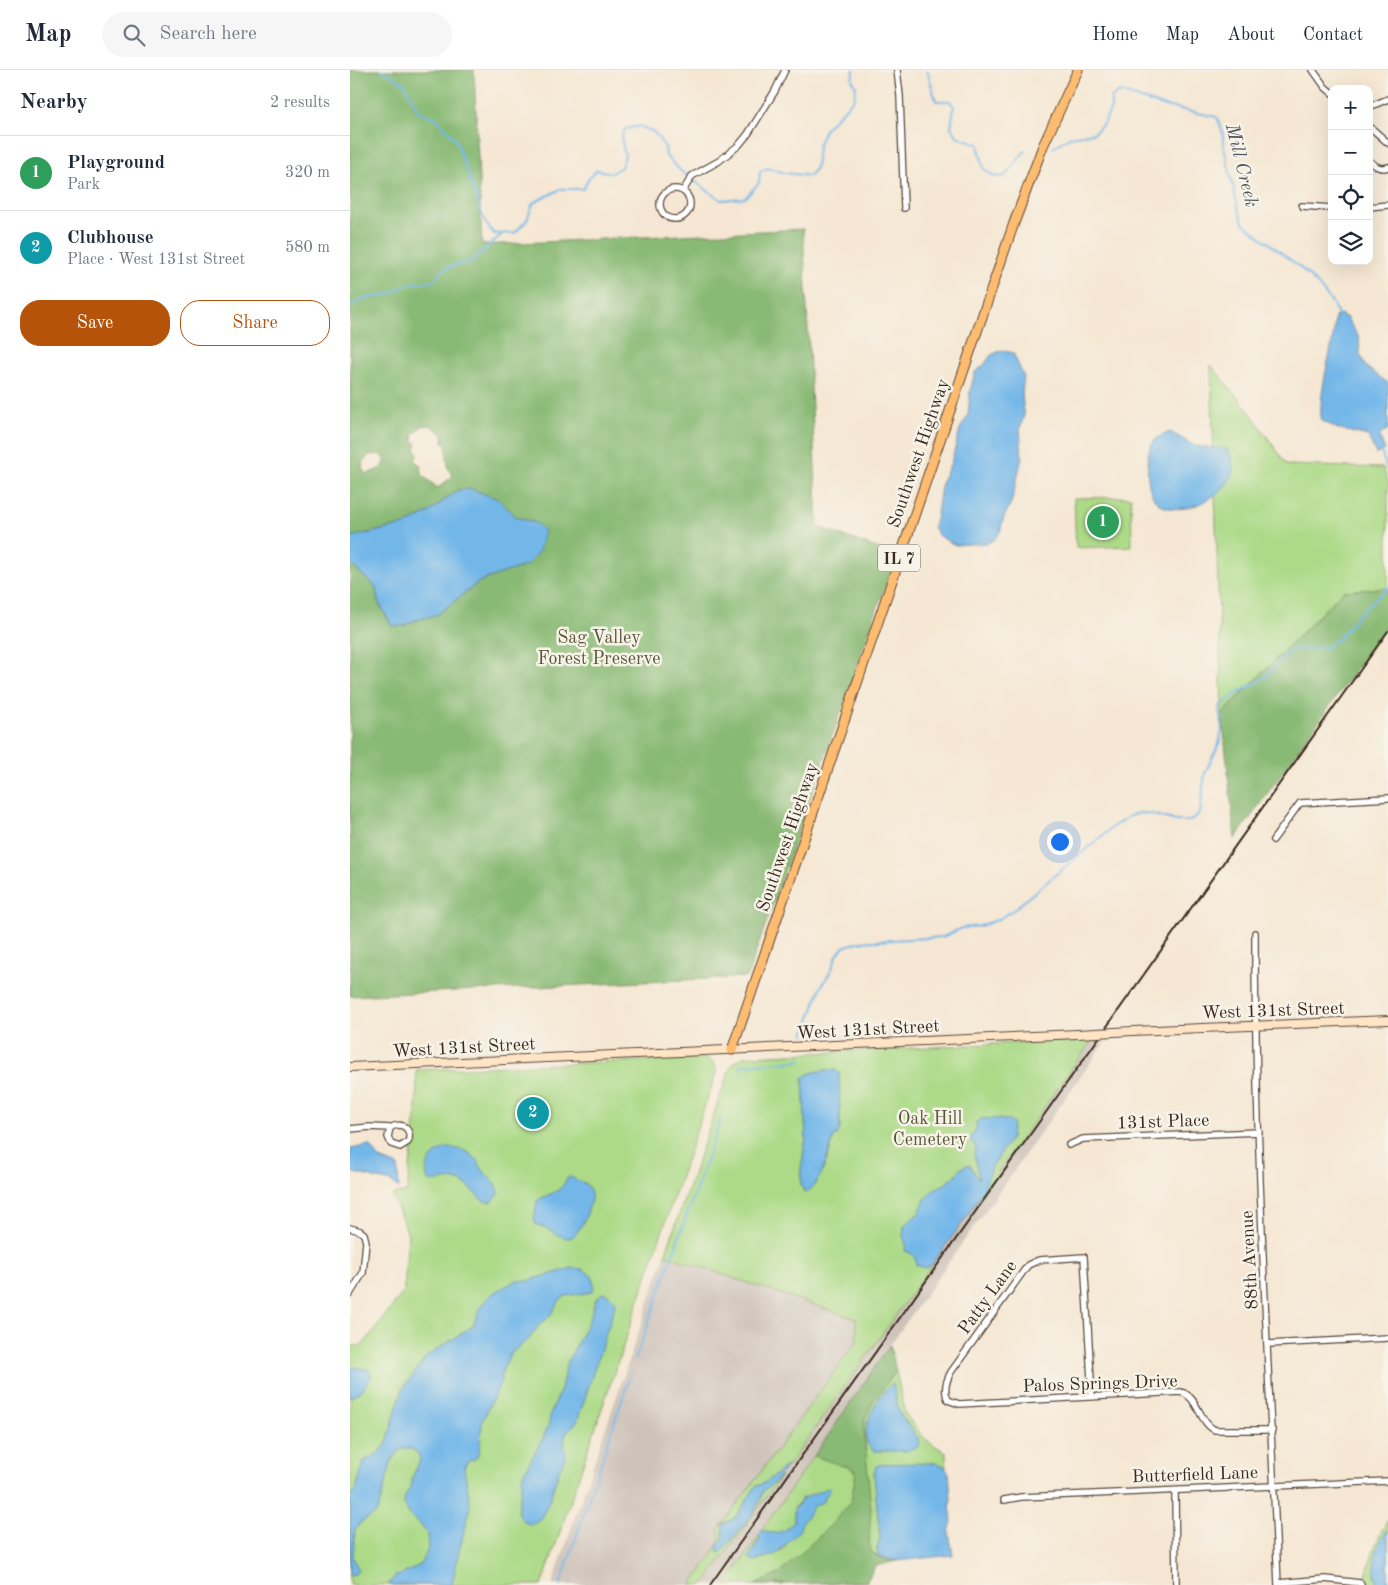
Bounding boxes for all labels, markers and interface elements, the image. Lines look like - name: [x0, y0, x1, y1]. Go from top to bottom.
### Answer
- search box: [102, 12, 452, 57]
- icon: search: [120, 21, 148, 49]
- text: Map: [25, 23, 72, 47]
- text: Search here: [160, 25, 257, 44]
- text: Home: [1092, 26, 1138, 44]
- text: Map: [1166, 26, 1199, 44]
- text: About: [1227, 26, 1275, 44]
- text: Contact: [1303, 26, 1363, 44]
- map controls: [1328, 85, 1373, 265]
- button: +: [1328, 85, 1373, 130]
- text: Nearby: [20, 92, 88, 113]
- text: 2 results: [270, 95, 330, 111]
- water label: Mill Creek: [1221, 121, 1260, 209]
- button: −: [1328, 130, 1373, 175]
- text: Playground: [67, 154, 165, 173]
- text: 1: [31, 165, 41, 181]
- text: 320 m: [285, 165, 330, 181]
- button: locate: [1328, 175, 1373, 220]
- text: Park: [67, 177, 100, 193]
- button: layers: [1328, 220, 1373, 265]
- text: Clubhouse: [67, 229, 154, 248]
- text: 2: [31, 240, 41, 256]
- text: 580 m: [285, 240, 330, 256]
- text: Place · West 131st Street: [67, 252, 245, 268]
- button: Save: [20, 300, 170, 346]
- button: Share: [180, 300, 330, 346]
- street label: Southwest Highway: [885, 376, 953, 530]
- pin: 1: [1087, 503, 1119, 541]
- road number: IL 7: [878, 544, 920, 572]
- park label: Sag Valley Forest Preserve: [538, 629, 660, 668]
- street label: Southwest Highway: [754, 760, 822, 914]
- your location: [1047, 829, 1073, 855]
- street label: West 131st Street: [1201, 1000, 1345, 1022]
- street label: West 131st Street: [796, 1017, 940, 1043]
- street label: West 131st Street: [392, 1035, 536, 1061]
- pin: 2: [517, 1094, 549, 1132]
- park label: Oak Hill Cemetery: [893, 1110, 968, 1149]
- street label: 131st Place: [1116, 1111, 1210, 1133]
- street label: 88th Avenue: [1238, 1210, 1262, 1310]
- street label: Patty Lane: [955, 1257, 1021, 1338]
- street label: Palos Springs Drive: [1022, 1372, 1178, 1396]
- street label: Butterfield Lane: [1132, 1464, 1258, 1486]

